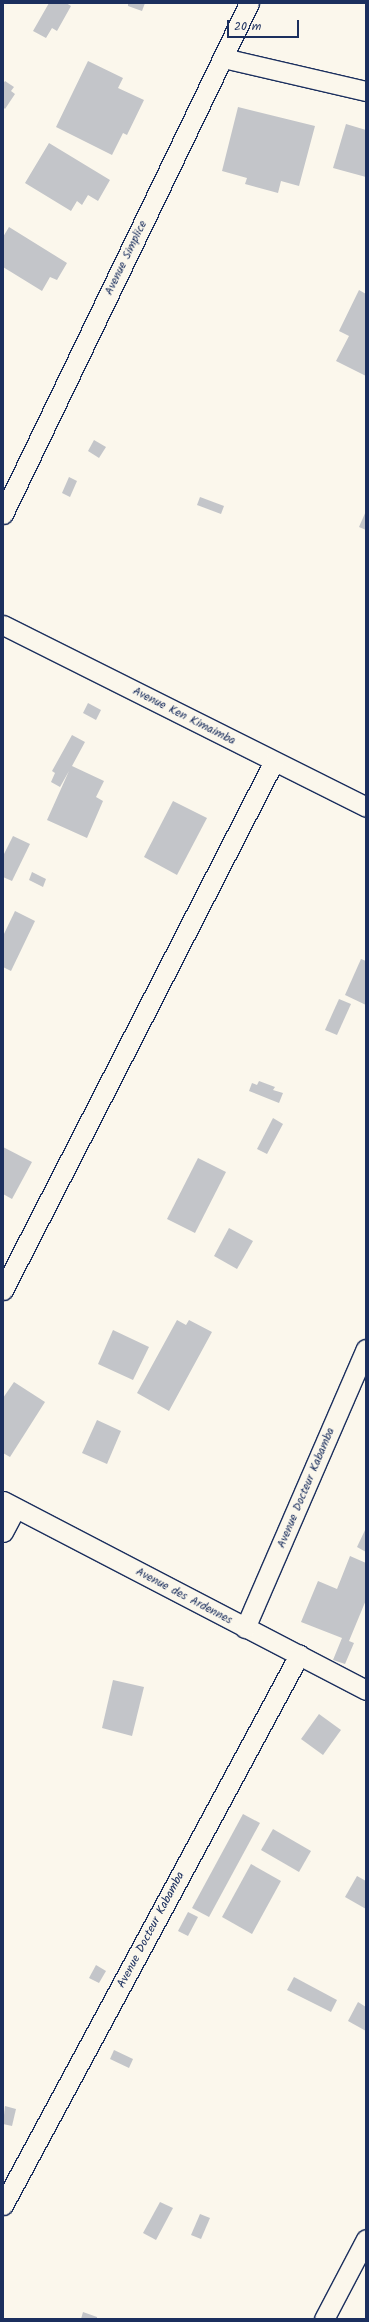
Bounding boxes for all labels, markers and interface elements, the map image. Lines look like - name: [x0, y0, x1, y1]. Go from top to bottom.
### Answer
- scale bar: [229, 12, 301, 38]
- text: 20 m: [234, 17, 261, 36]
- street label: Avenue Simplice: [102, 218, 150, 298]
- street label: Avenue Ken Kimaimba: [130, 684, 238, 748]
- street label: Avenue Docteur Kabamba: [274, 1426, 338, 1550]
- street label: Avenue des Ardennes: [133, 1564, 235, 1628]
- street label: Avenue Docteur Kabamba: [114, 1870, 188, 1990]

